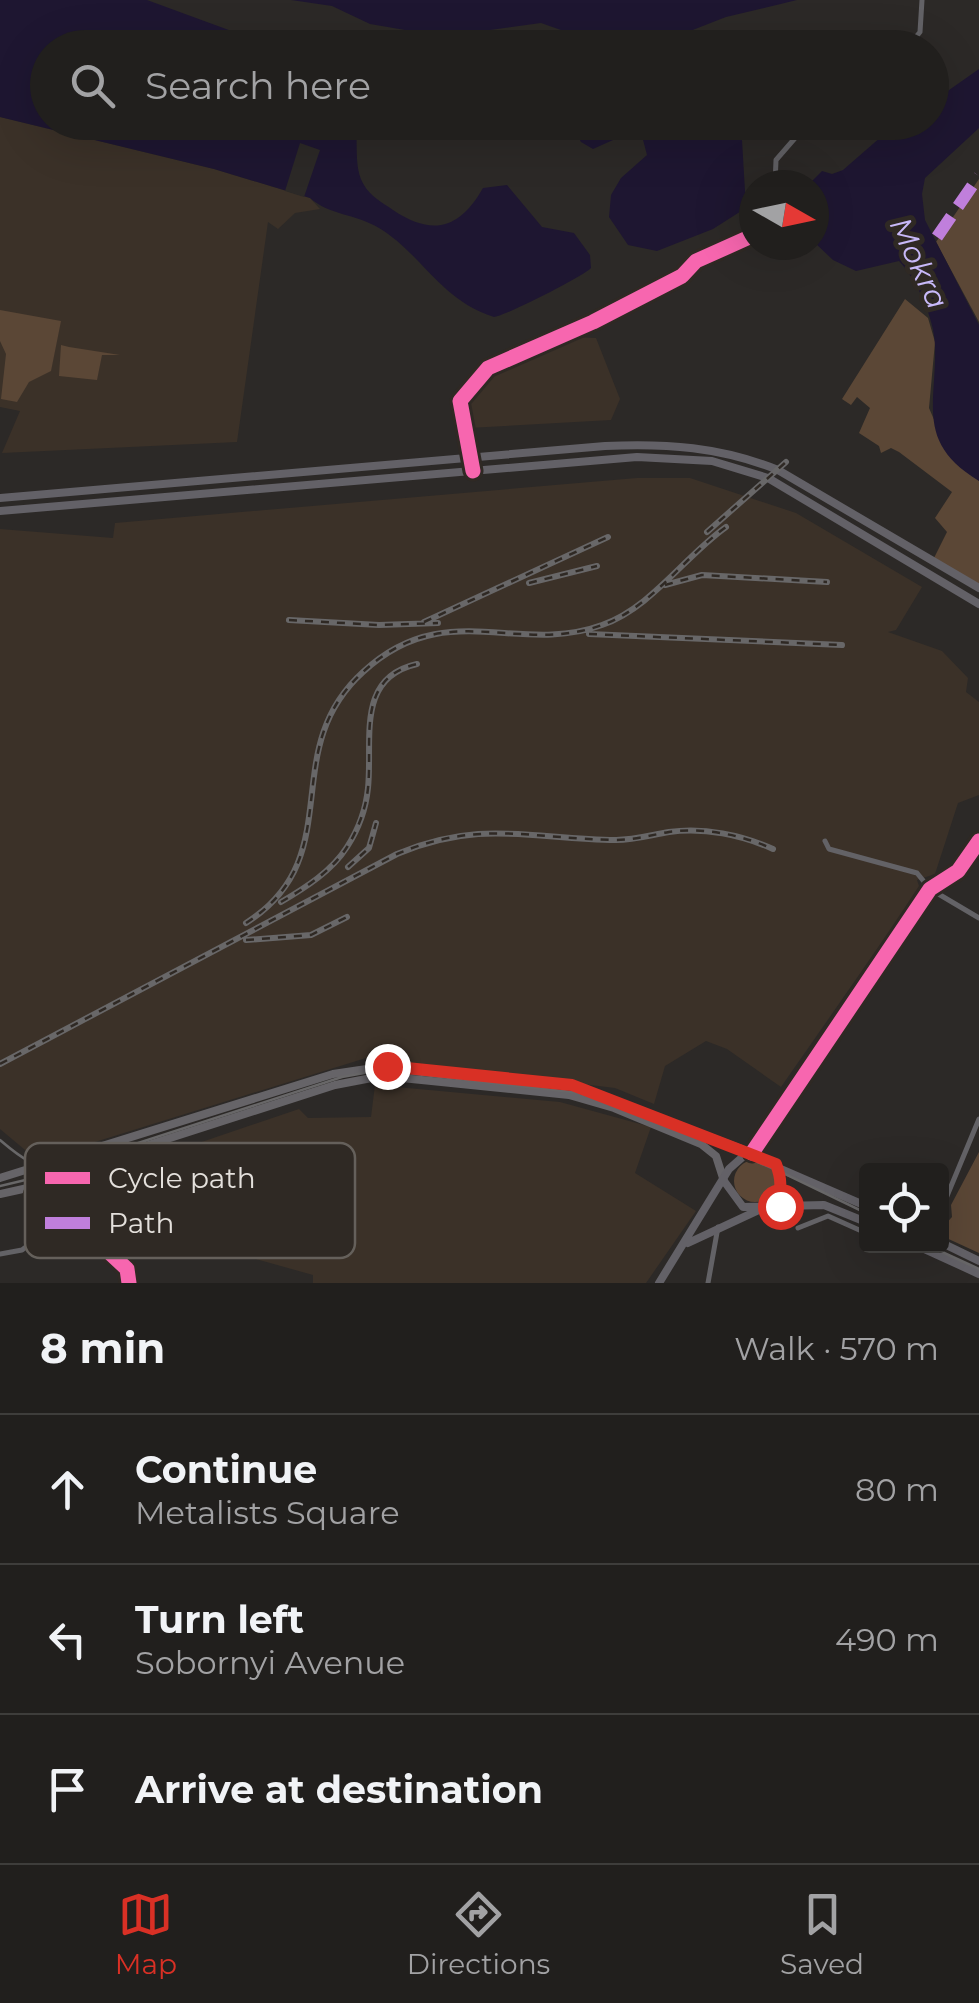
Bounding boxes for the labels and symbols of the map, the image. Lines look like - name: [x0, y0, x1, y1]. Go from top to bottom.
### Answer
- north arrow: [739, 170, 829, 260]
- water label: Mokra: [882, 211, 956, 315]
- route end: [365, 1044, 411, 1090]
- legend: [25, 1143, 355, 1258]
- text: Cycle path: [108, 1161, 256, 1195]
- route start: [758, 1184, 804, 1230]
- text: Path: [108, 1206, 175, 1240]

